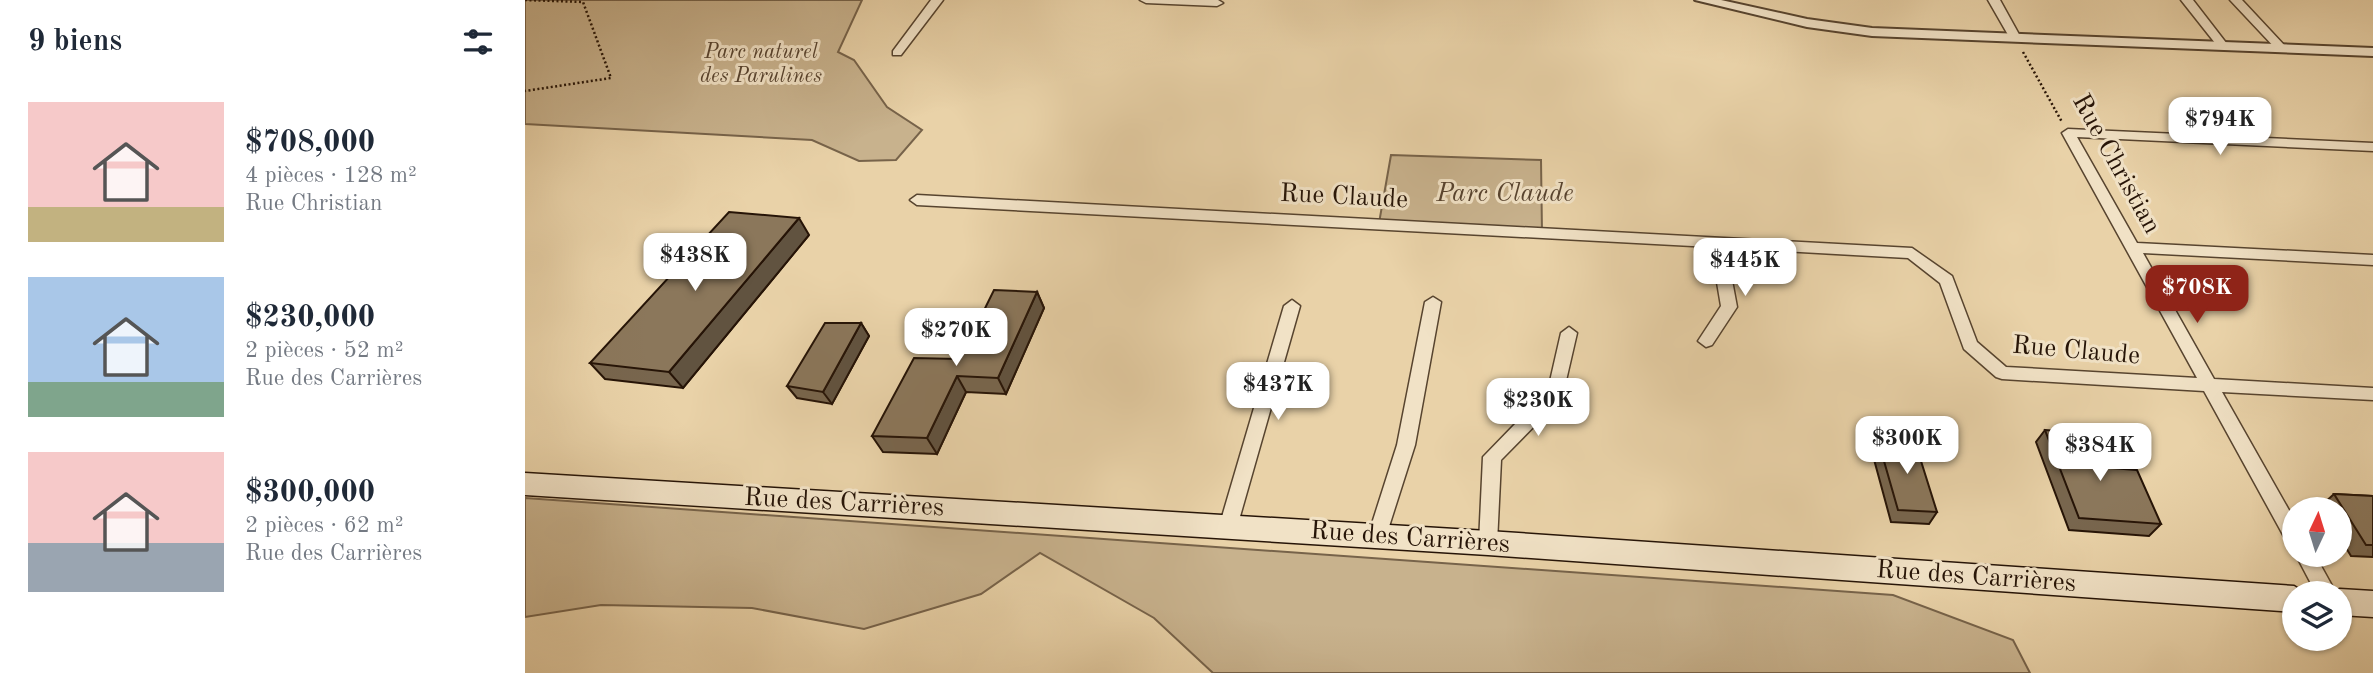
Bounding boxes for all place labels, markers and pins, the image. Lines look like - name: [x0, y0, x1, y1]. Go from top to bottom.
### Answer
- pin: $794K: [2171, 97, 2269, 157]
- pin: $438K: [646, 233, 744, 293]
- pin: $445K: [1696, 238, 1794, 298]
- pin: $708K: [2148, 266, 2246, 325]
- pin: $270K: [907, 308, 1005, 368]
- pin: $437K: [1229, 362, 1327, 422]
- pin: $230K: [1489, 378, 1587, 438]
- pin: $300K: [1858, 416, 1956, 476]
- pin: $384K: [2051, 424, 2149, 483]

